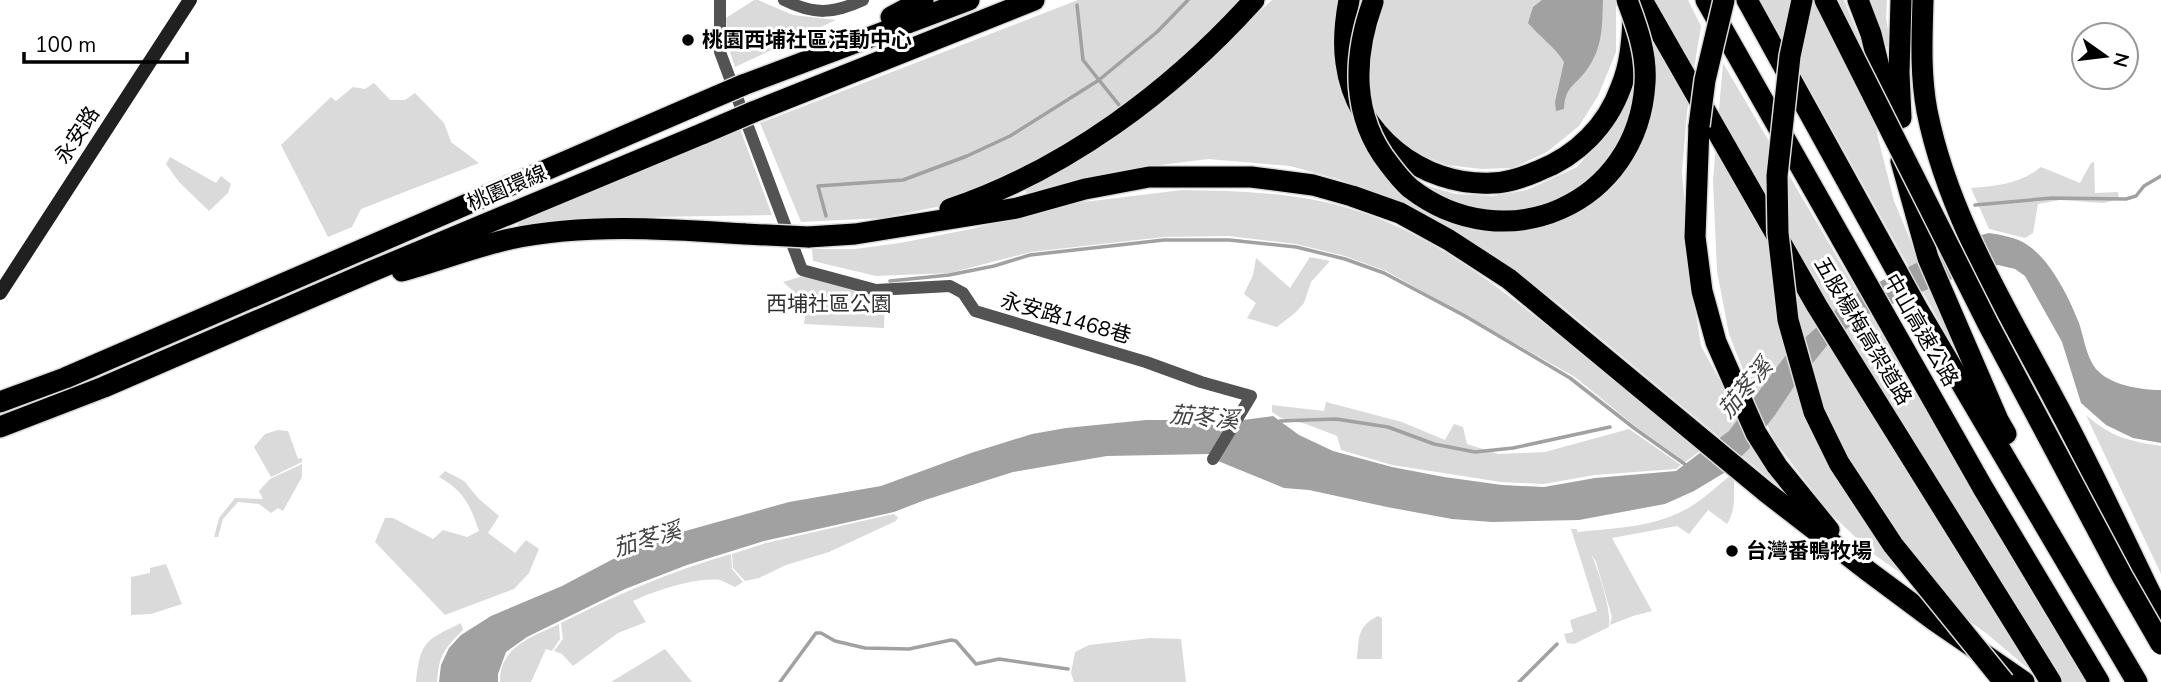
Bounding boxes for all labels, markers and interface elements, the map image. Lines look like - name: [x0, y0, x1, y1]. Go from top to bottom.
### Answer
- scale bar: [24, 21, 187, 65]
- north arrow: [2070, 21, 2140, 91]
- place label: 桃園西埔社區活動中心: [702, 26, 912, 54]
- text: 100 m: [35, 31, 96, 59]
- marker: 桃園西埔社區活動中心: [680, 32, 696, 48]
- text: N: [2106, 50, 2135, 70]
- street label: 永安路: [48, 101, 106, 169]
- street label: 桃園環線: [463, 159, 551, 217]
- street label: 五股楊梅高架道路: [1808, 252, 1918, 410]
- street label: 中山高速公路: [1877, 268, 1965, 392]
- street label: 永安路1468巷: [998, 286, 1134, 350]
- park label: 西埔社區公園: [766, 290, 892, 318]
- water label: 茄苳溪: [1711, 350, 1781, 425]
- water label: 茄苳溪: [1168, 399, 1243, 436]
- water label: 茄苳溪: [610, 514, 687, 564]
- place label: 台灣番鴨牧場: [1746, 537, 1872, 565]
- marker: 台灣番鴨牧場: [1724, 543, 1740, 559]

